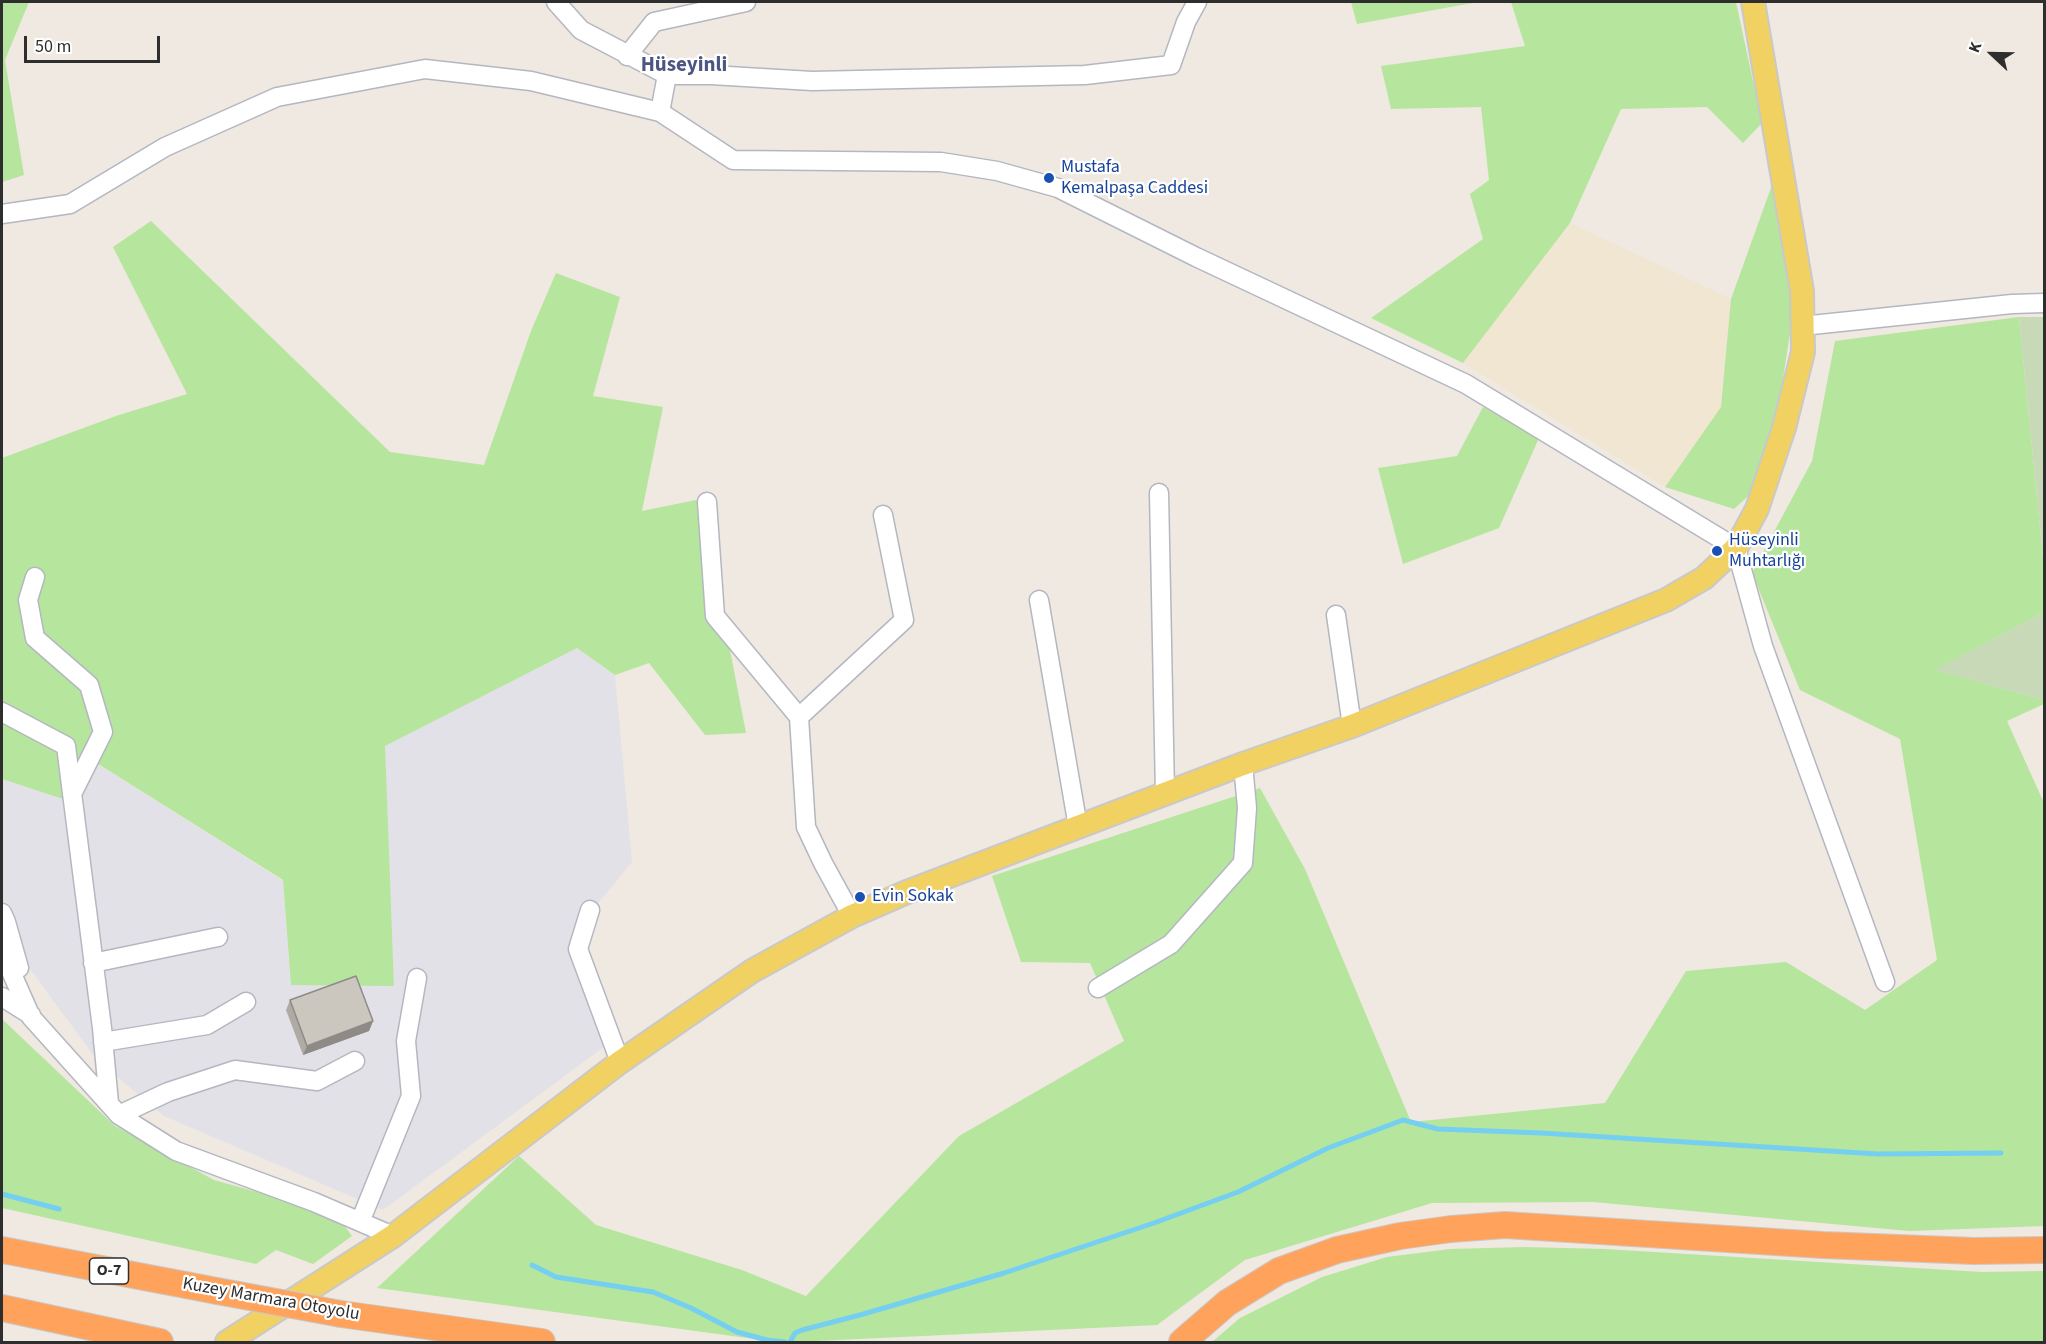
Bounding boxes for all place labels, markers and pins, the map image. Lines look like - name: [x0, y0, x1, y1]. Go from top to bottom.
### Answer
- place label: Mustafa Kemalpaşa Caddesi: [1061, 157, 1208, 200]
- marker: Mustafa Kemalpaşa Caddesi: [1042, 171, 1056, 185]
- place label: Hüseyinli Muhtarlığı: [1729, 530, 1805, 572]
- marker: Hüseyinli Muhtarlığı: [1710, 544, 1724, 558]
- place label: Evin Sokak: [872, 886, 954, 908]
- marker: Evin Sokak: [853, 890, 867, 904]

